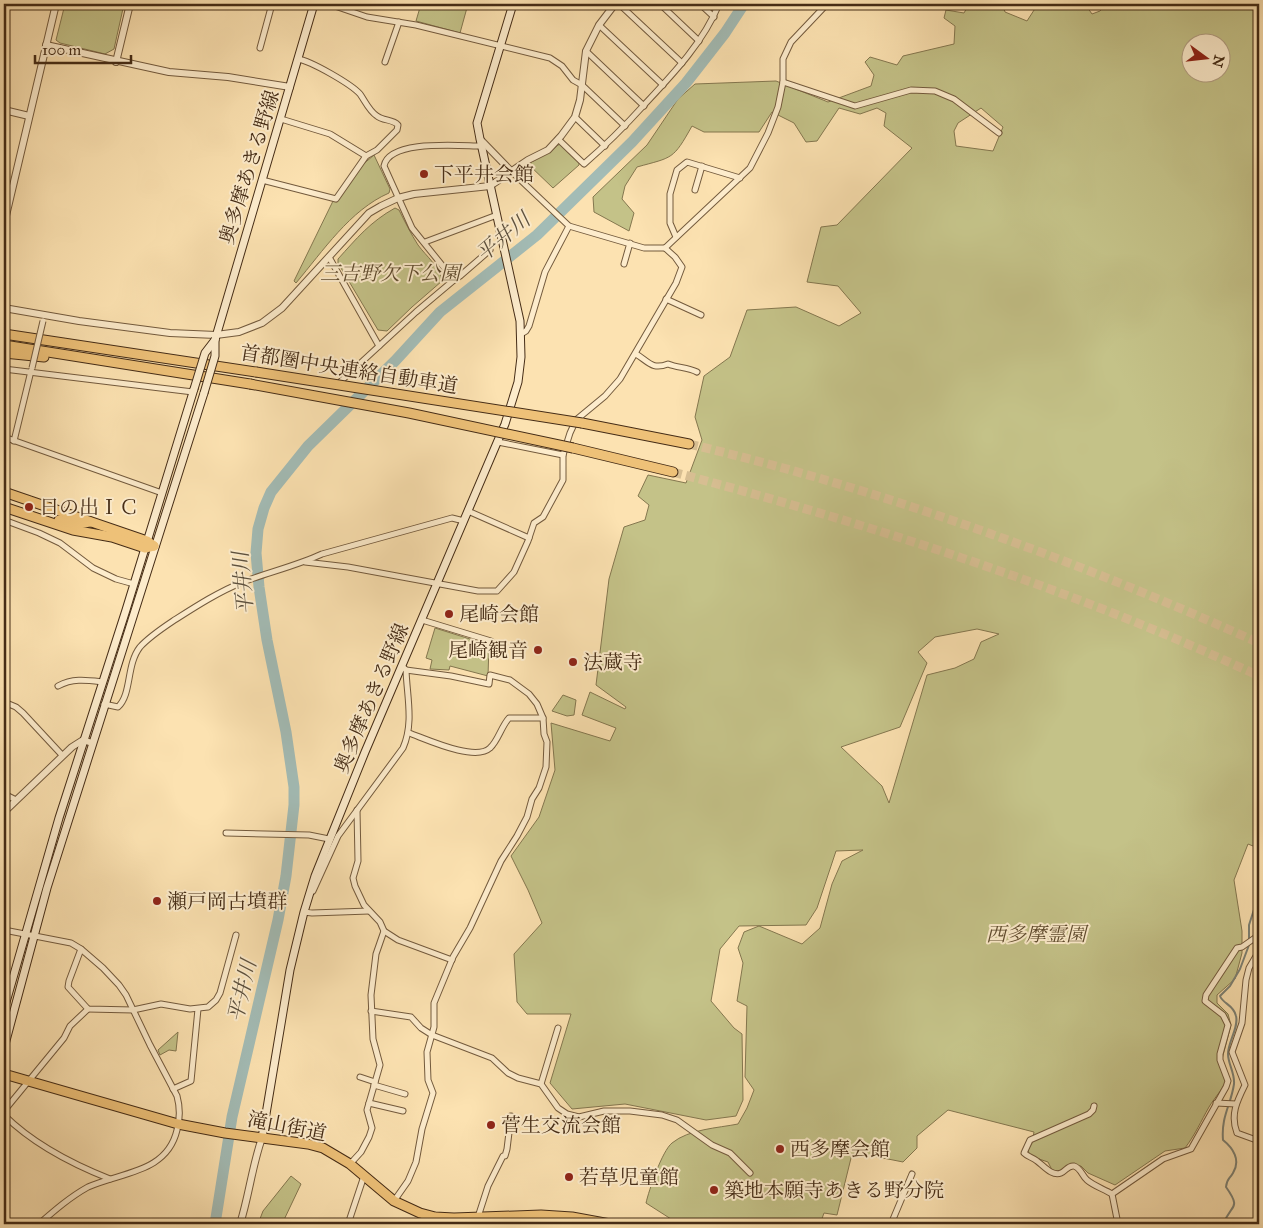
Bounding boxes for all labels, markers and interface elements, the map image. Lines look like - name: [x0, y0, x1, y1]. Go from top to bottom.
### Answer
- scale bar: [35, 32, 131, 64]
- north arrow: [1180, 32, 1230, 82]
- text: 100 m: [42, 41, 82, 59]
- text: N: [1208, 53, 1228, 69]
- street label: 奥多摩あきる野線: [214, 87, 284, 247]
- place label: 下平井会館: [434, 162, 534, 186]
- marker: 下平井会館: [418, 168, 430, 180]
- water label: 平井川: [471, 206, 537, 267]
- park label: 三吉野欠下公園: [320, 261, 463, 285]
- street label: 首都圏中央連絡自動車道: [238, 340, 460, 398]
- place label: 日の出ＩＣ: [39, 495, 139, 519]
- marker: 日の出ＩＣ: [23, 501, 35, 513]
- water label: 平井川: [227, 548, 259, 616]
- place label: 尾崎会館: [459, 602, 539, 626]
- marker: 尾崎会館: [443, 608, 455, 620]
- street label: 奥多摩あきる野線: [329, 620, 413, 776]
- place label: 尾崎観音: [448, 638, 528, 662]
- marker: 尾崎観音: [532, 644, 544, 656]
- place label: 法蔵寺: [583, 650, 643, 674]
- marker: 法蔵寺: [567, 656, 579, 668]
- place label: 瀬戸岡古墳群: [167, 889, 287, 913]
- marker: 瀬戸岡古墳群: [151, 895, 163, 907]
- park label: 西多摩霊園: [986, 922, 1089, 946]
- water label: 平井川: [222, 955, 262, 1025]
- street label: 滝山街道: [245, 1107, 329, 1145]
- place label: 菅生交流会館: [501, 1113, 621, 1137]
- marker: 菅生交流会館: [485, 1119, 497, 1131]
- place label: 西多摩会館: [790, 1137, 890, 1161]
- marker: 西多摩会館: [774, 1143, 786, 1155]
- place label: 若草児童館: [579, 1165, 679, 1189]
- marker: 若草児童館: [563, 1171, 575, 1183]
- place label: 築地本願寺あきる野分院: [724, 1178, 944, 1202]
- marker: 築地本願寺あきる野分院: [708, 1184, 720, 1196]

